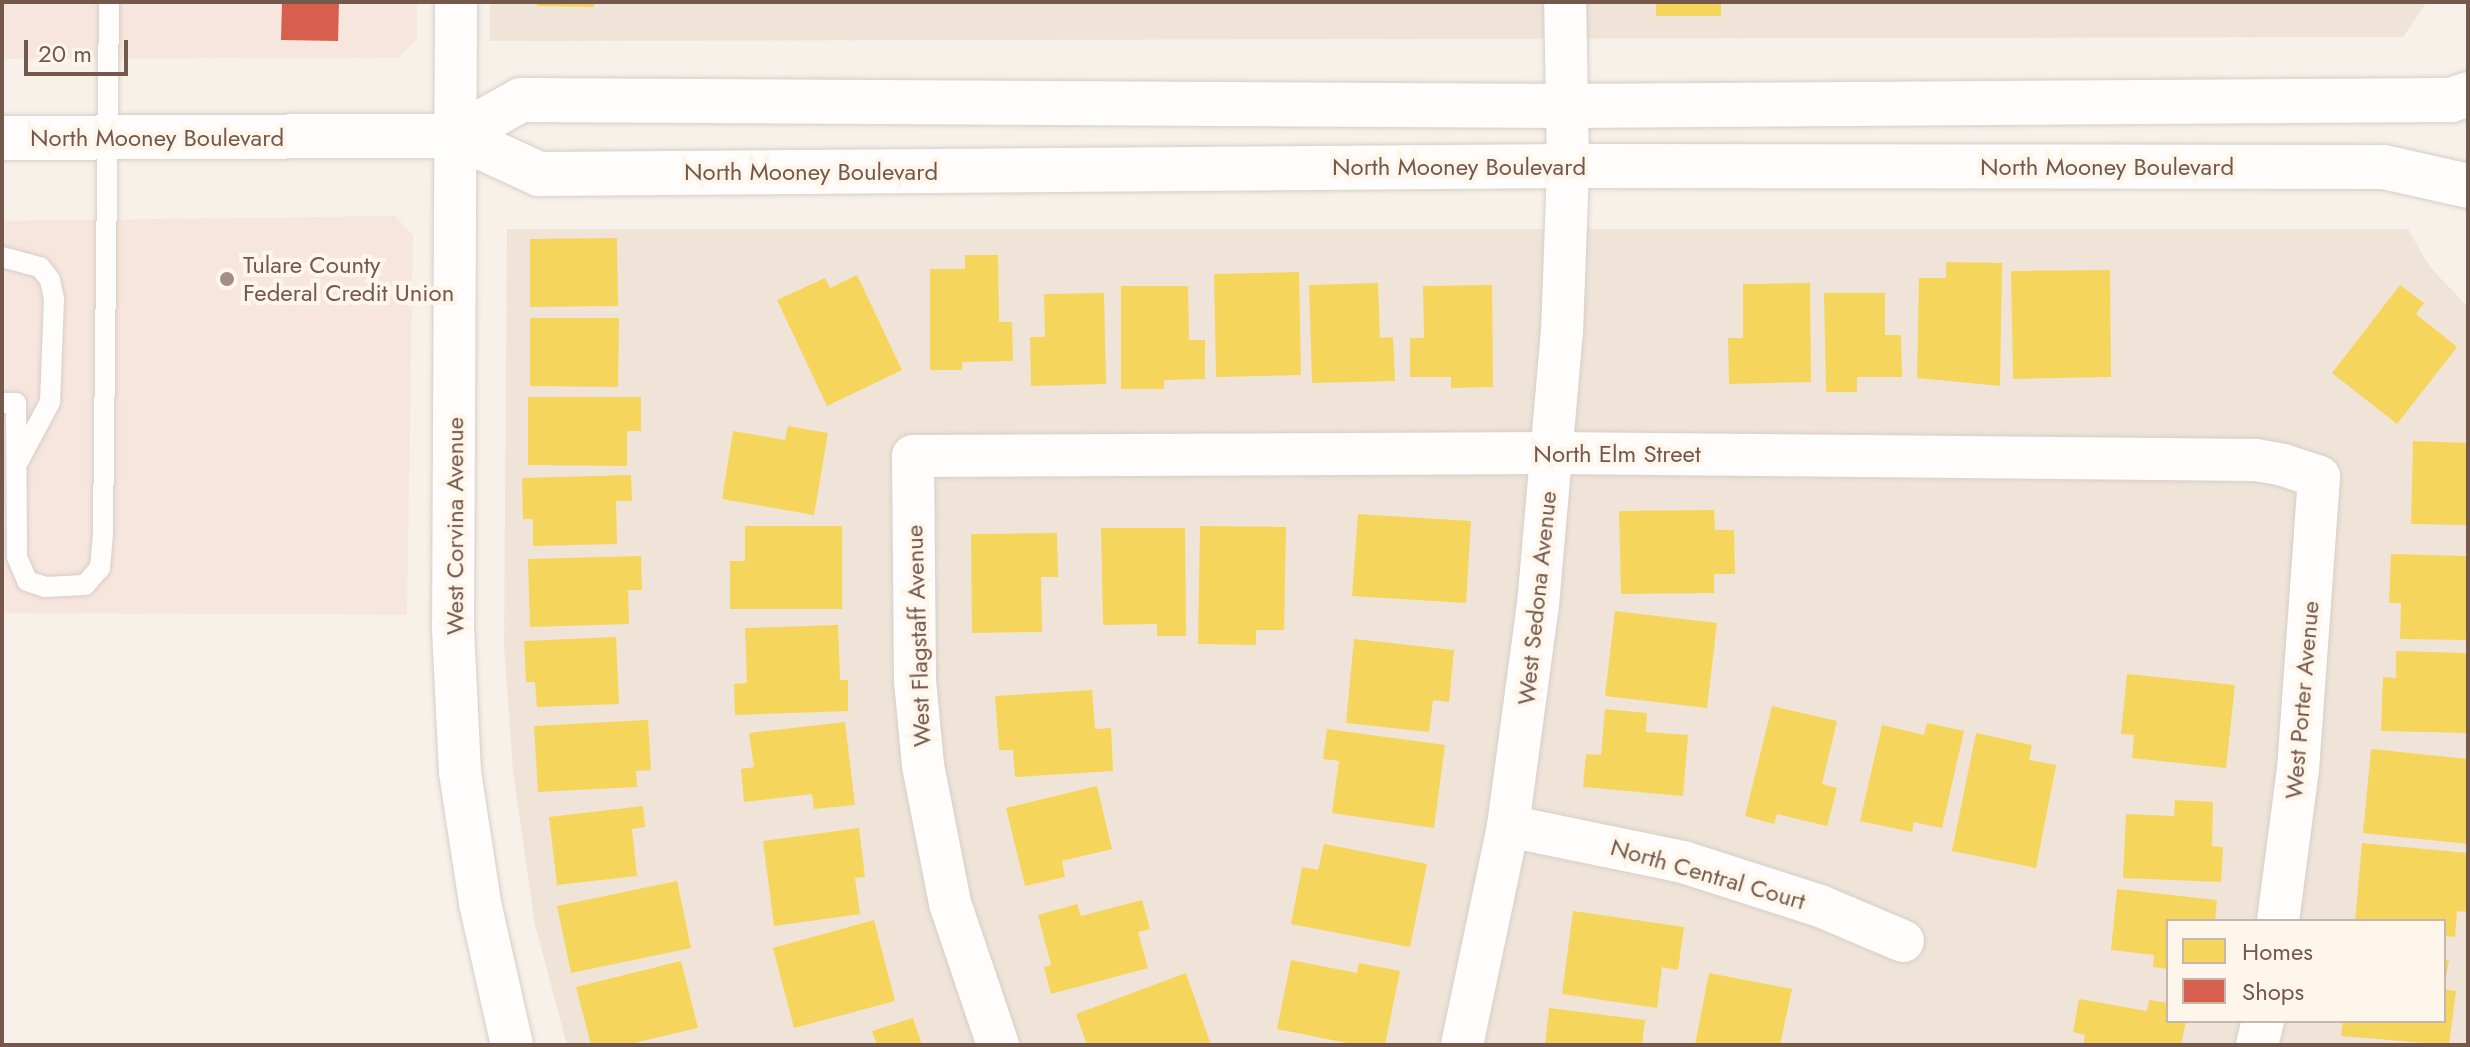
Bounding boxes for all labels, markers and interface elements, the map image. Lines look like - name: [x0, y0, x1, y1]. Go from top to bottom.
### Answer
- scale bar: [28, 24, 132, 74]
- text: 20 m: [38, 36, 92, 71]
- street label: North Mooney Boulevard: [30, 124, 284, 152]
- street label: North Mooney Boulevard: [1332, 153, 1586, 181]
- street label: North Mooney Boulevard: [1980, 153, 2234, 181]
- street label: North Mooney Boulevard: [684, 158, 938, 186]
- place label: Tulare County Federal Credit Union: [243, 251, 454, 307]
- marker: Tulare County Federal Credit Union: [218, 270, 236, 288]
- street label: West Corvina Avenue: [441, 417, 469, 635]
- street label: North Elm Street: [1533, 440, 1701, 468]
- street label: West Sedona Avenue: [1511, 489, 1563, 707]
- street label: West Flagstaff Avenue: [900, 524, 936, 748]
- street label: West Porter Avenue: [2279, 600, 2325, 800]
- street label: North Central Court: [1607, 832, 1809, 916]
- legend: [2166, 919, 2446, 1023]
- text: Homes: [2242, 934, 2313, 969]
- text: Shops: [2242, 974, 2304, 1009]

